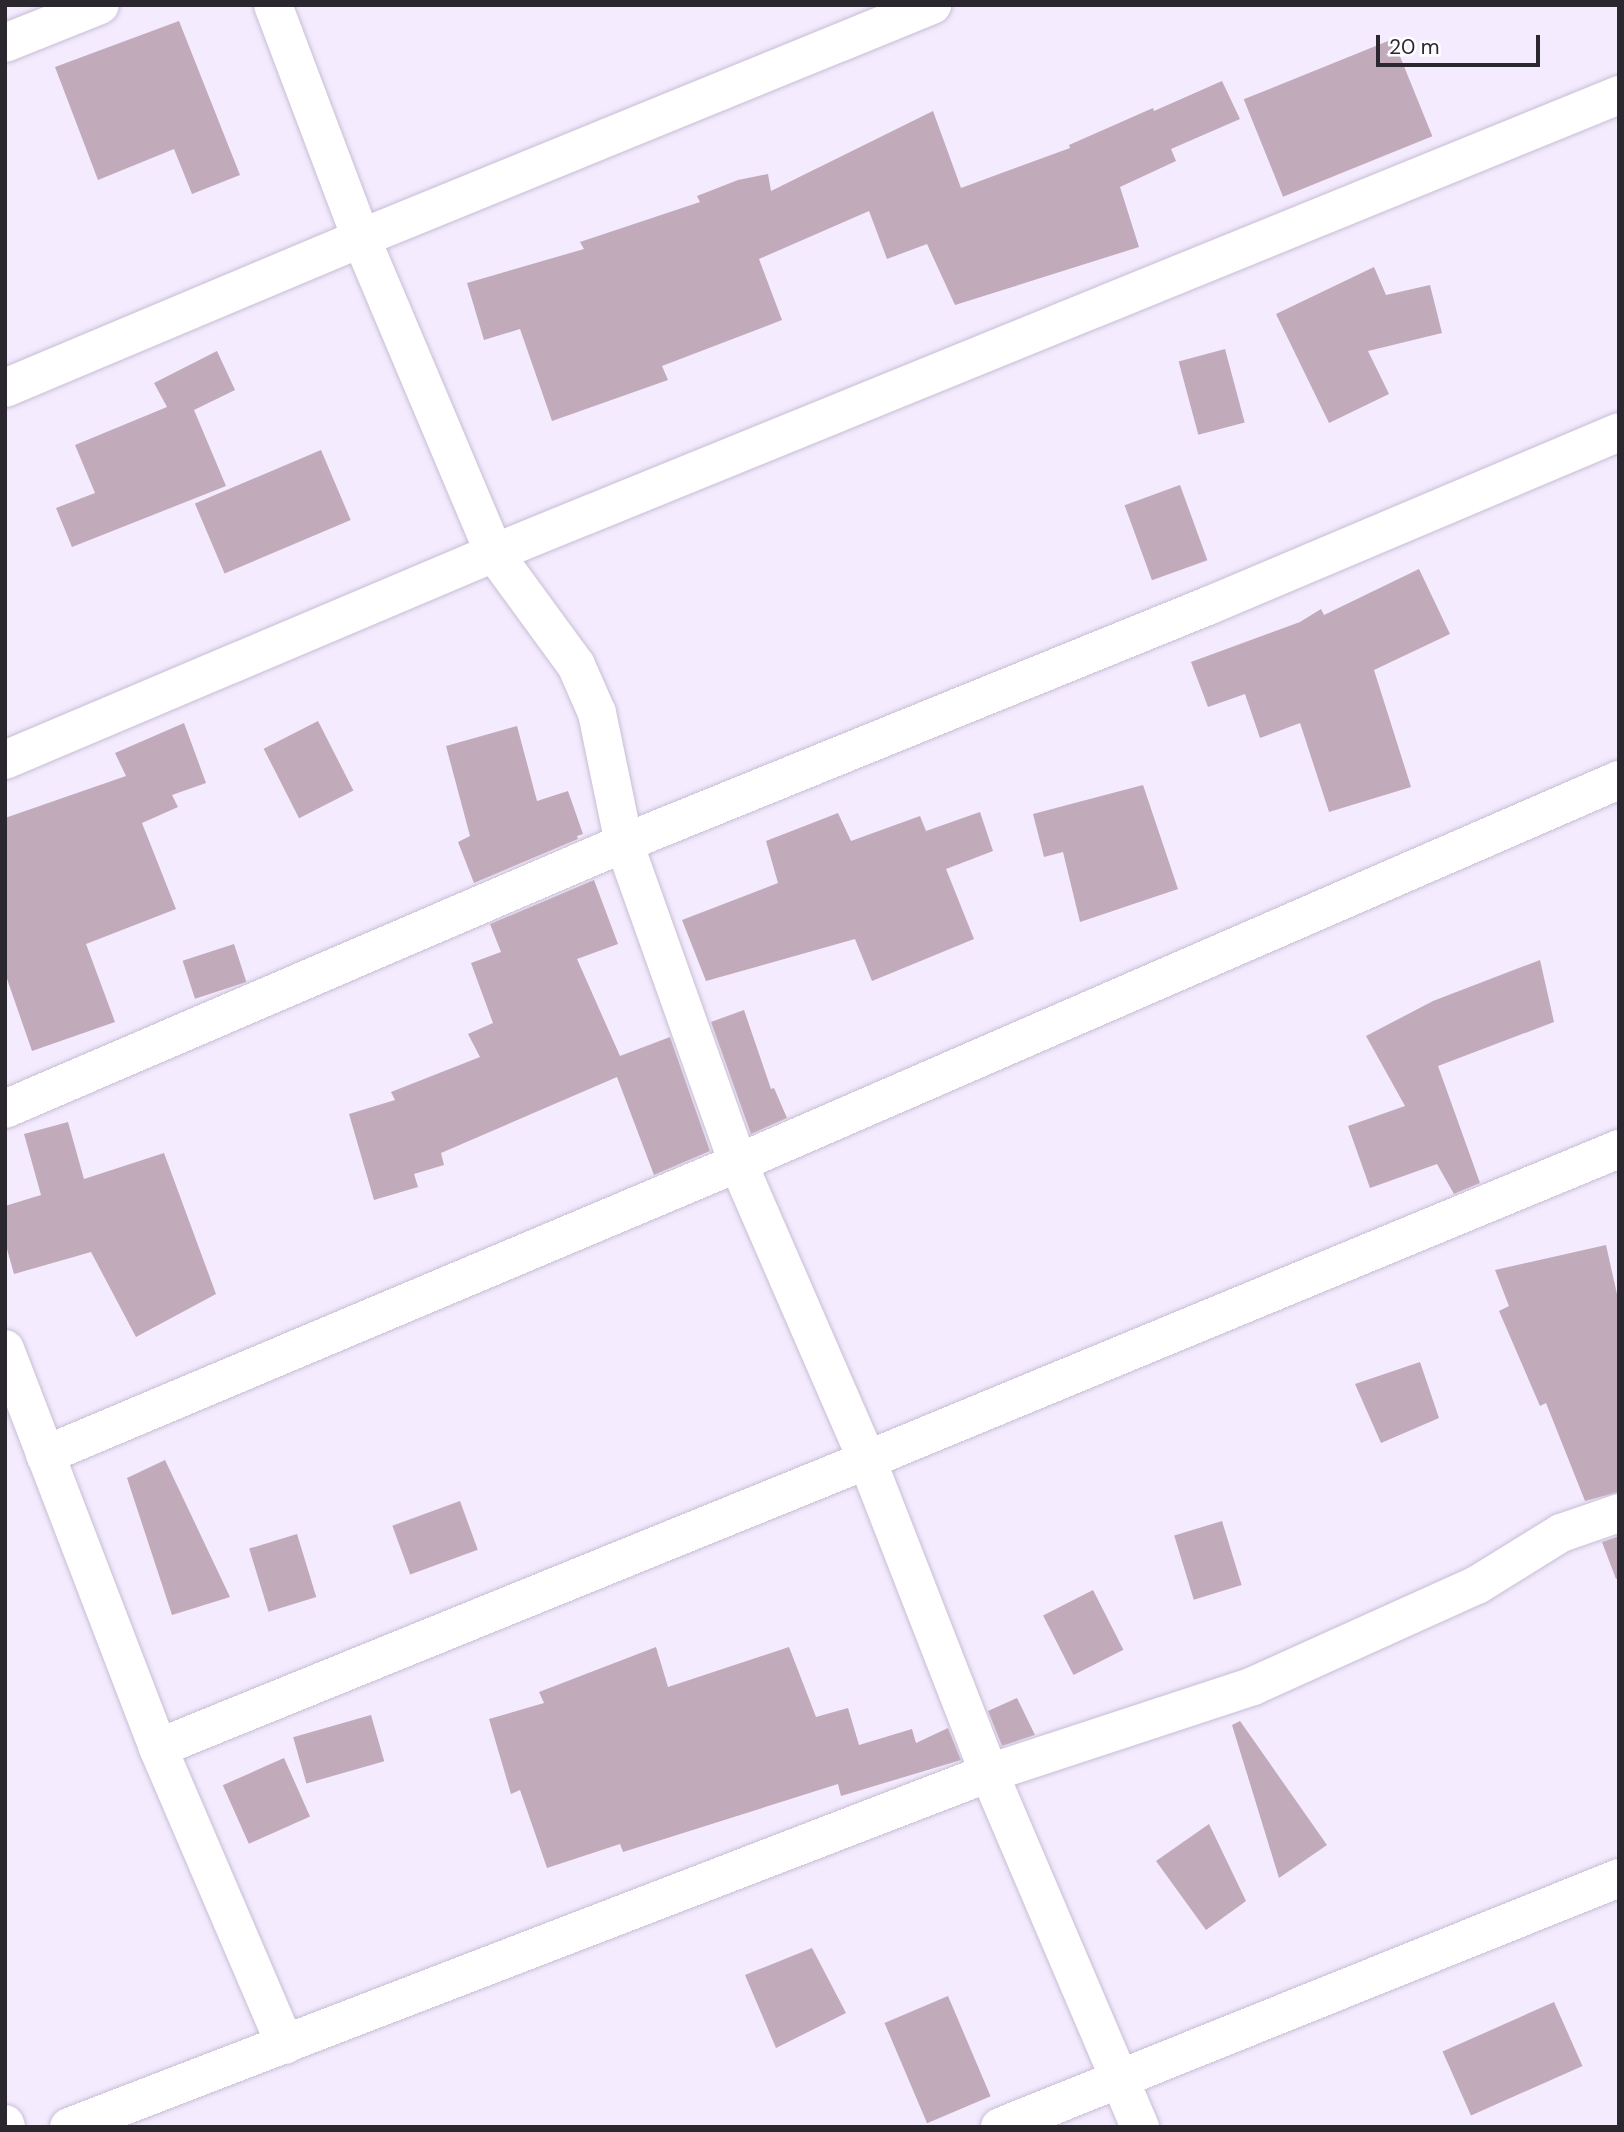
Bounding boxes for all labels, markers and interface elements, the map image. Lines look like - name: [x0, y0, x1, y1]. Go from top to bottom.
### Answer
- scale bar: [1379, 21, 1544, 65]
- text: 20 m: [1389, 33, 1440, 61]

